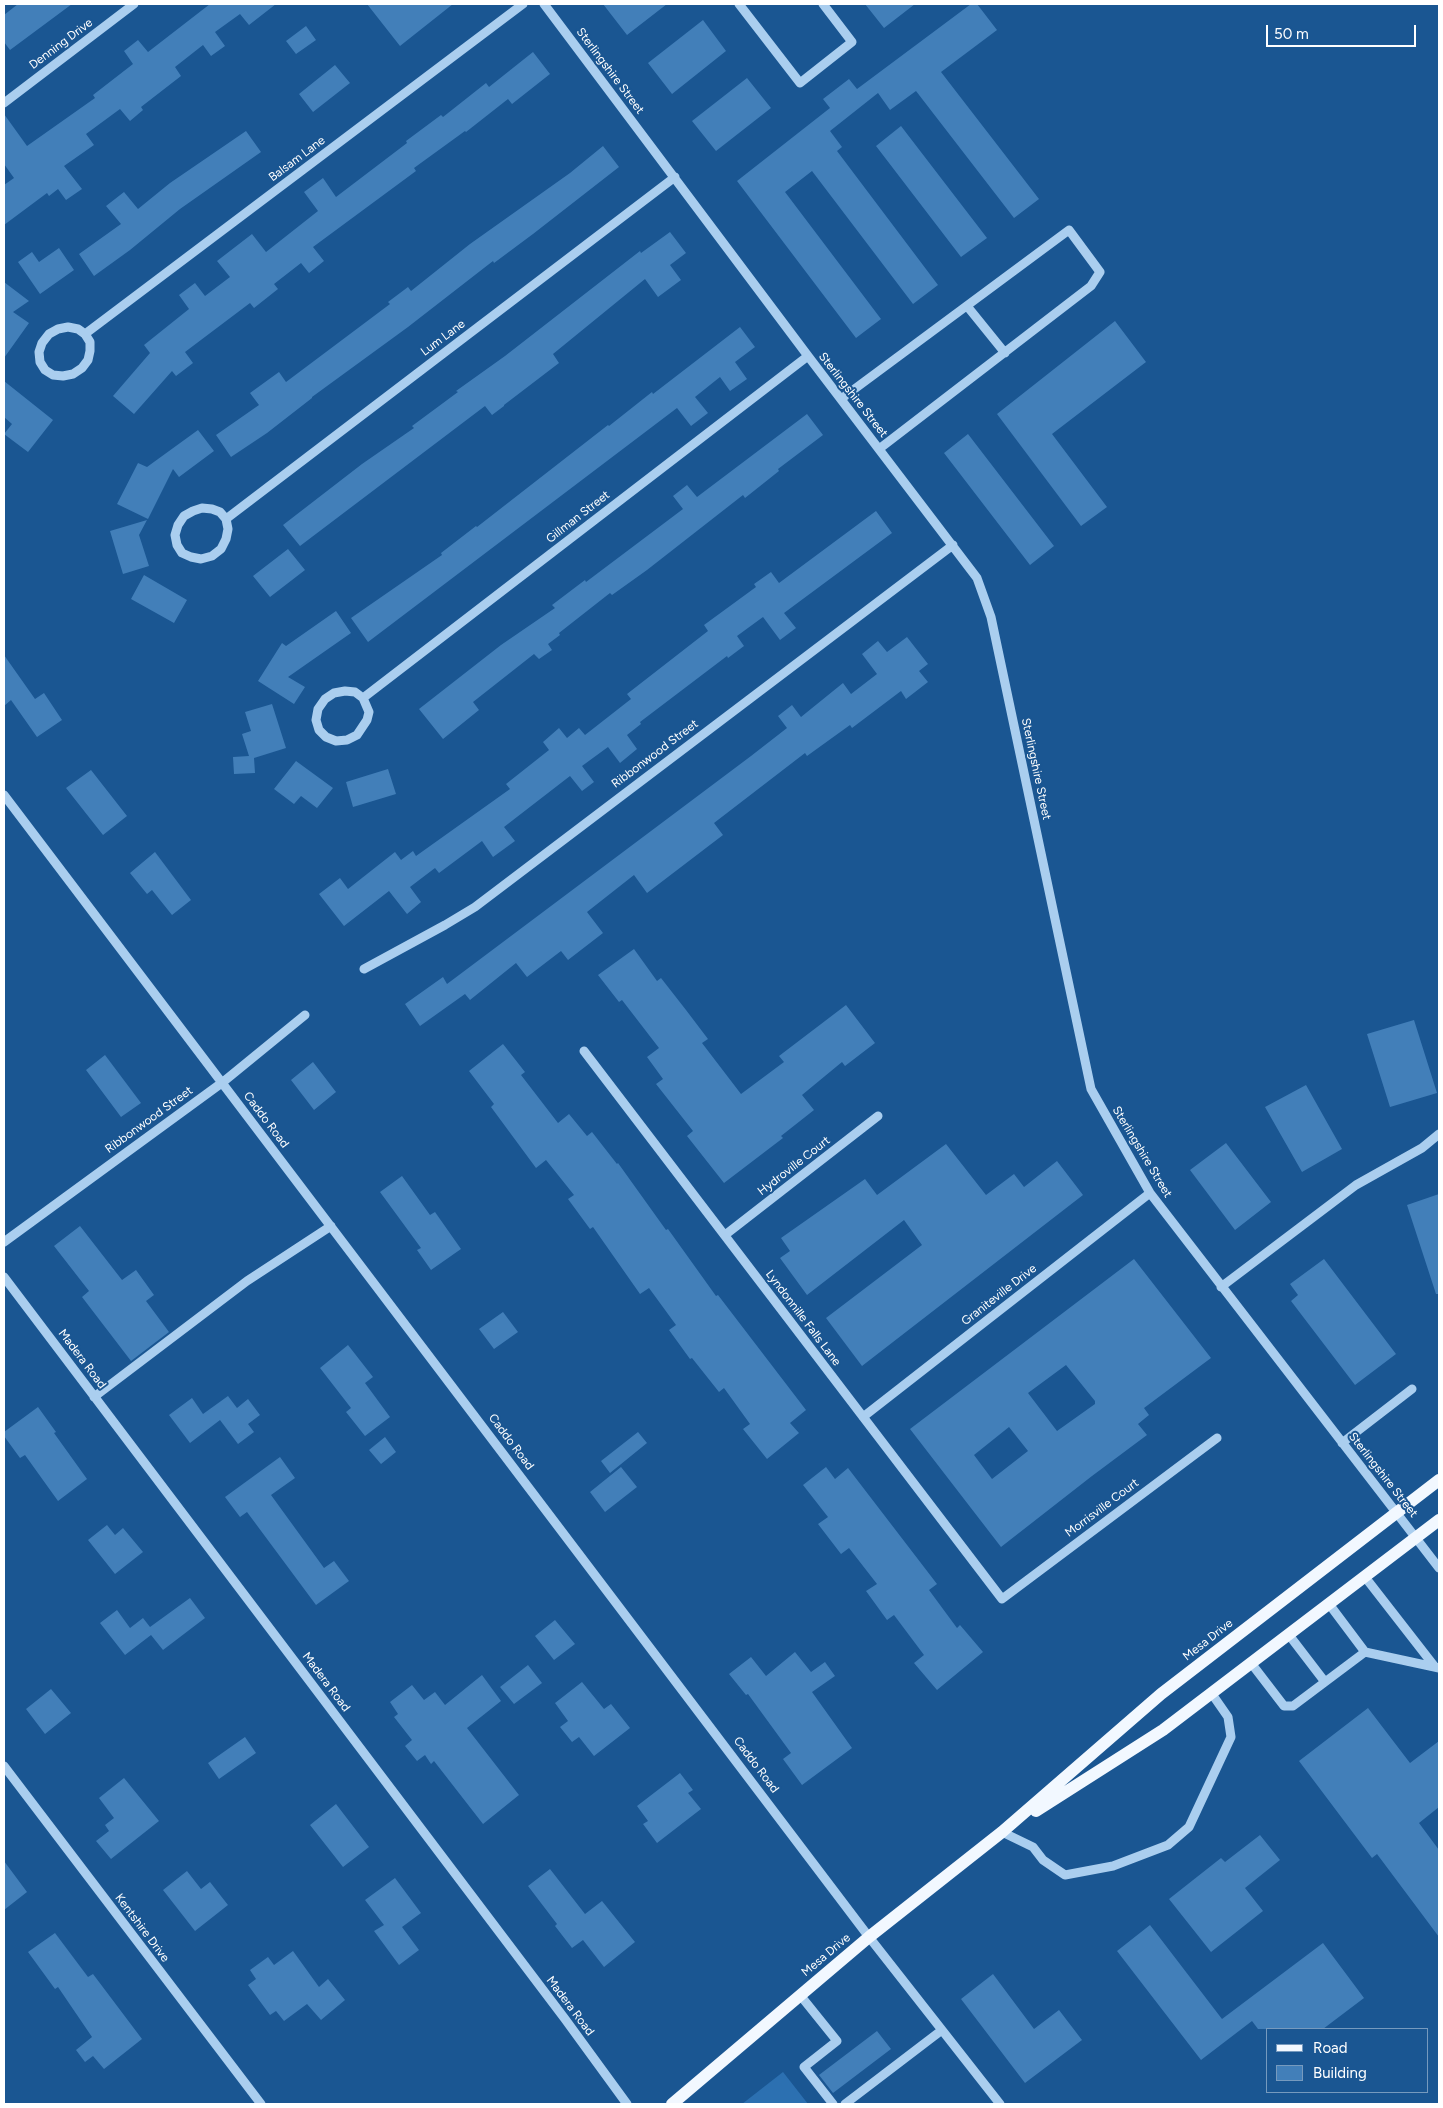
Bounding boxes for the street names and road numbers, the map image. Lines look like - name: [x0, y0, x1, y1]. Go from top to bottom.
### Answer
- street label: Denning Drive: [27, 16, 95, 72]
- street label: Sterlingshire Street: [573, 25, 647, 117]
- street label: Balsam Lane: [266, 133, 328, 185]
- street label: Lum Lane: [418, 317, 468, 359]
- street label: Sterlingshire Street: [815, 350, 891, 440]
- street label: Gillman Street: [543, 488, 613, 546]
- street label: Ribbonwood Street: [609, 717, 701, 791]
- street label: Sterlingshire Street: [1018, 717, 1054, 821]
- street label: Ribbonwood Street: [102, 1083, 196, 1157]
- street label: Caddo Road: [240, 1089, 292, 1151]
- street label: Sterlingshire Street: [1109, 1104, 1175, 1200]
- street label: Hydroville Court: [755, 1133, 833, 1199]
- street label: Graniteville Drive: [959, 1261, 1039, 1329]
- street label: Lyndonnille Falls Lane: [762, 1267, 844, 1369]
- street label: Madera Road: [55, 1326, 109, 1392]
- street label: Caddo Road: [485, 1411, 537, 1473]
- street label: Sterlingshire Street: [1345, 1430, 1421, 1520]
- street label: Morrisville Court: [1062, 1476, 1142, 1540]
- street label: Mesa Drive: [1180, 1616, 1236, 1664]
- street label: Madera Road: [299, 1649, 353, 1715]
- street label: Caddo Road: [730, 1734, 782, 1796]
- street label: Kentshire Drive: [112, 1891, 172, 1965]
- street label: Mesa Drive: [799, 1930, 853, 1980]
- street label: Madera Road: [543, 1973, 597, 2039]

